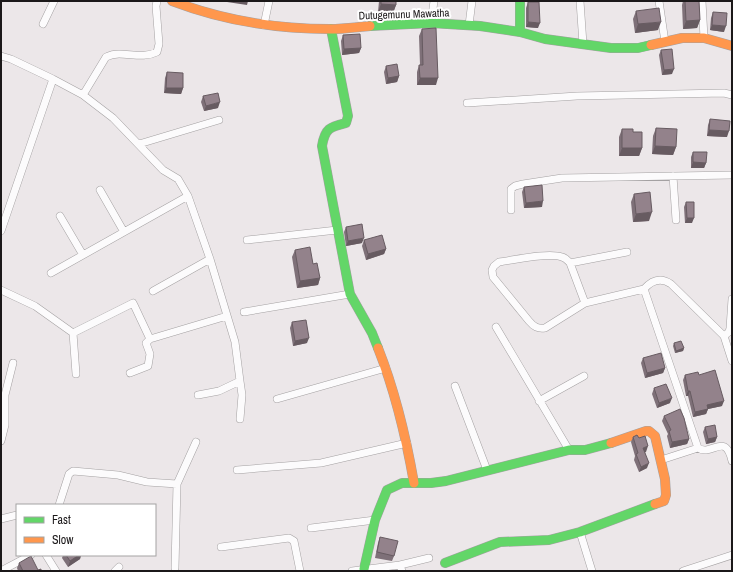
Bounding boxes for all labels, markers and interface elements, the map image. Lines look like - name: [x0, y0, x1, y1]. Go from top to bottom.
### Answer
- street label: Dutugemunu Mawatha: [358, 5, 450, 23]
- legend: [16, 504, 156, 556]
- text: Fast: [52, 512, 71, 528]
- text: Slow: [52, 532, 74, 548]

